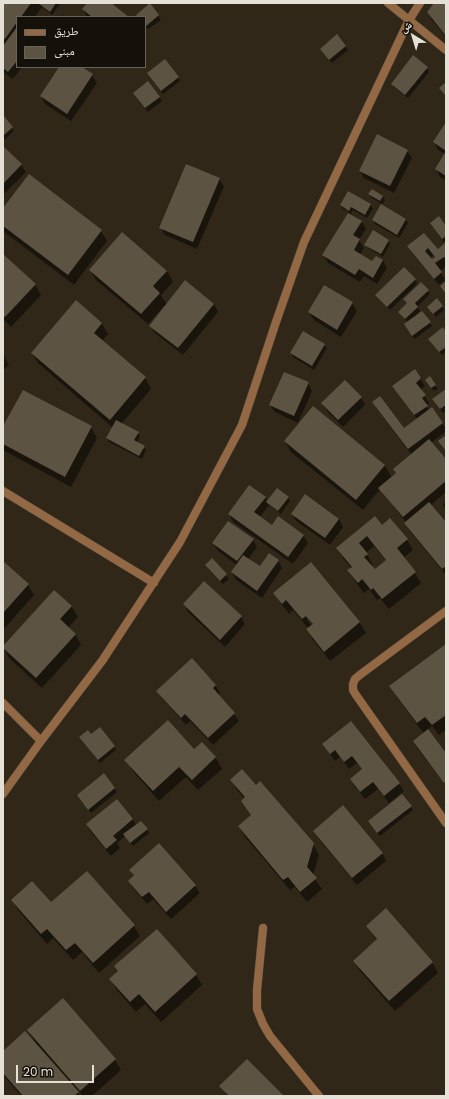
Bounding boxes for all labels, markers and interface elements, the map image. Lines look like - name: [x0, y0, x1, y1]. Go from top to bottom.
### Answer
- legend: [16, 16, 146, 68]
- north arrow: [393, 16, 433, 56]
- text: ش: [396, 17, 415, 36]
- text: طريق: [54, 22, 79, 39]
- text: مبنى: [54, 42, 75, 59]
- scale bar: [18, 1057, 96, 1083]
- text: 20 m: [23, 1063, 53, 1080]

